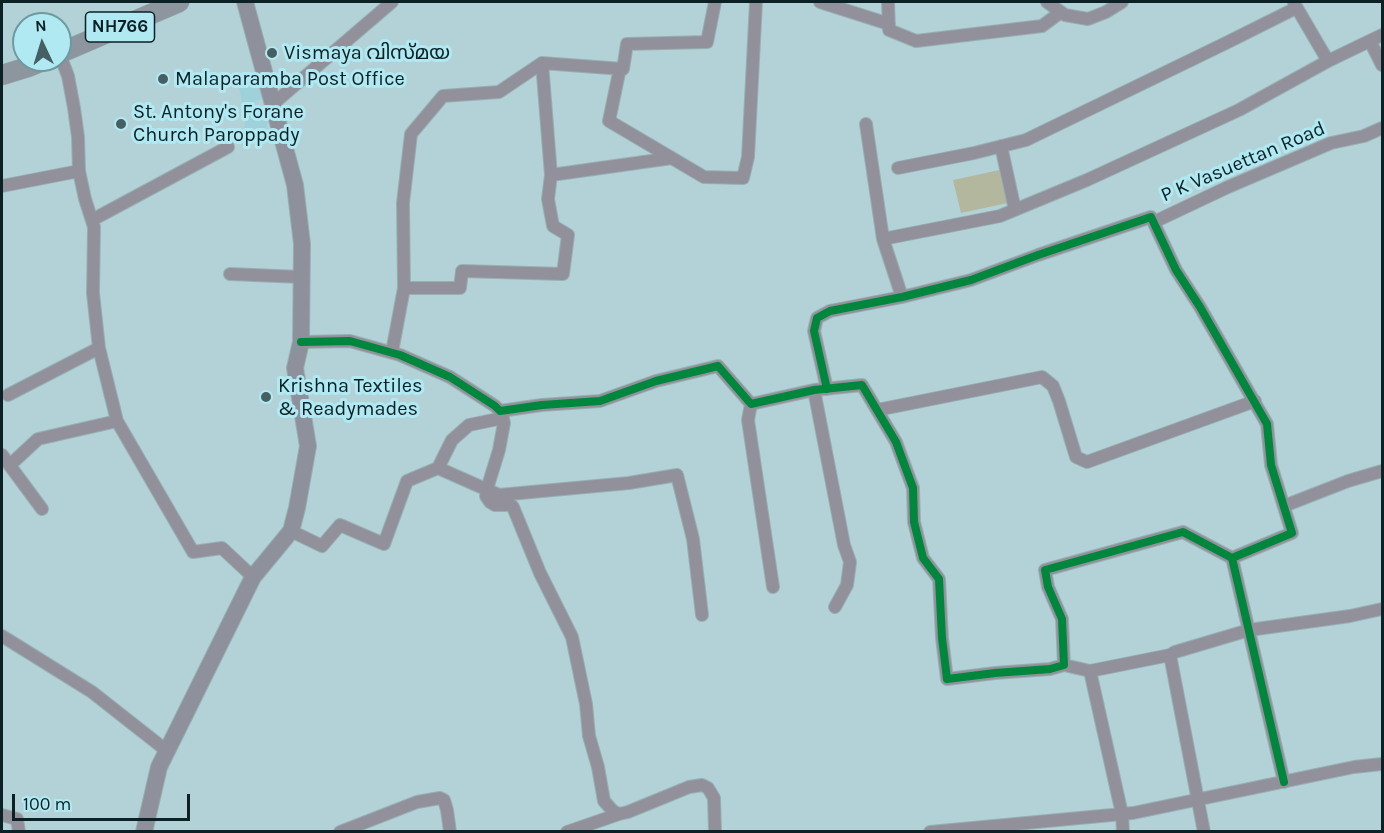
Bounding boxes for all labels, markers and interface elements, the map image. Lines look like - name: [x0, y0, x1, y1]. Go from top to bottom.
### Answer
- north arrow: [12, 12, 72, 72]
- road number: NH766: [86, 12, 154, 42]
- text: N: [34, 16, 47, 35]
- place label: Vismaya വിസ്മയ: [284, 41, 450, 65]
- marker: Vismaya വിസ്മയ: [265, 46, 279, 60]
- place label: Malaparamba Post Office: [175, 67, 405, 91]
- marker: Malaparamba Post Office: [156, 72, 170, 86]
- place label: St. Antony's Forane Church Paroppady: [133, 100, 304, 147]
- marker: St. Antony's Forane Church Paroppady: [114, 117, 128, 131]
- street label: P K Vasuettan Road: [1157, 117, 1329, 207]
- place label: Krishna Textiles & Readymades: [278, 374, 423, 421]
- marker: Krishna Textiles & Readymades: [259, 390, 273, 404]
- scale bar: [15, 782, 194, 820]
- text: 100 m: [23, 793, 71, 815]

